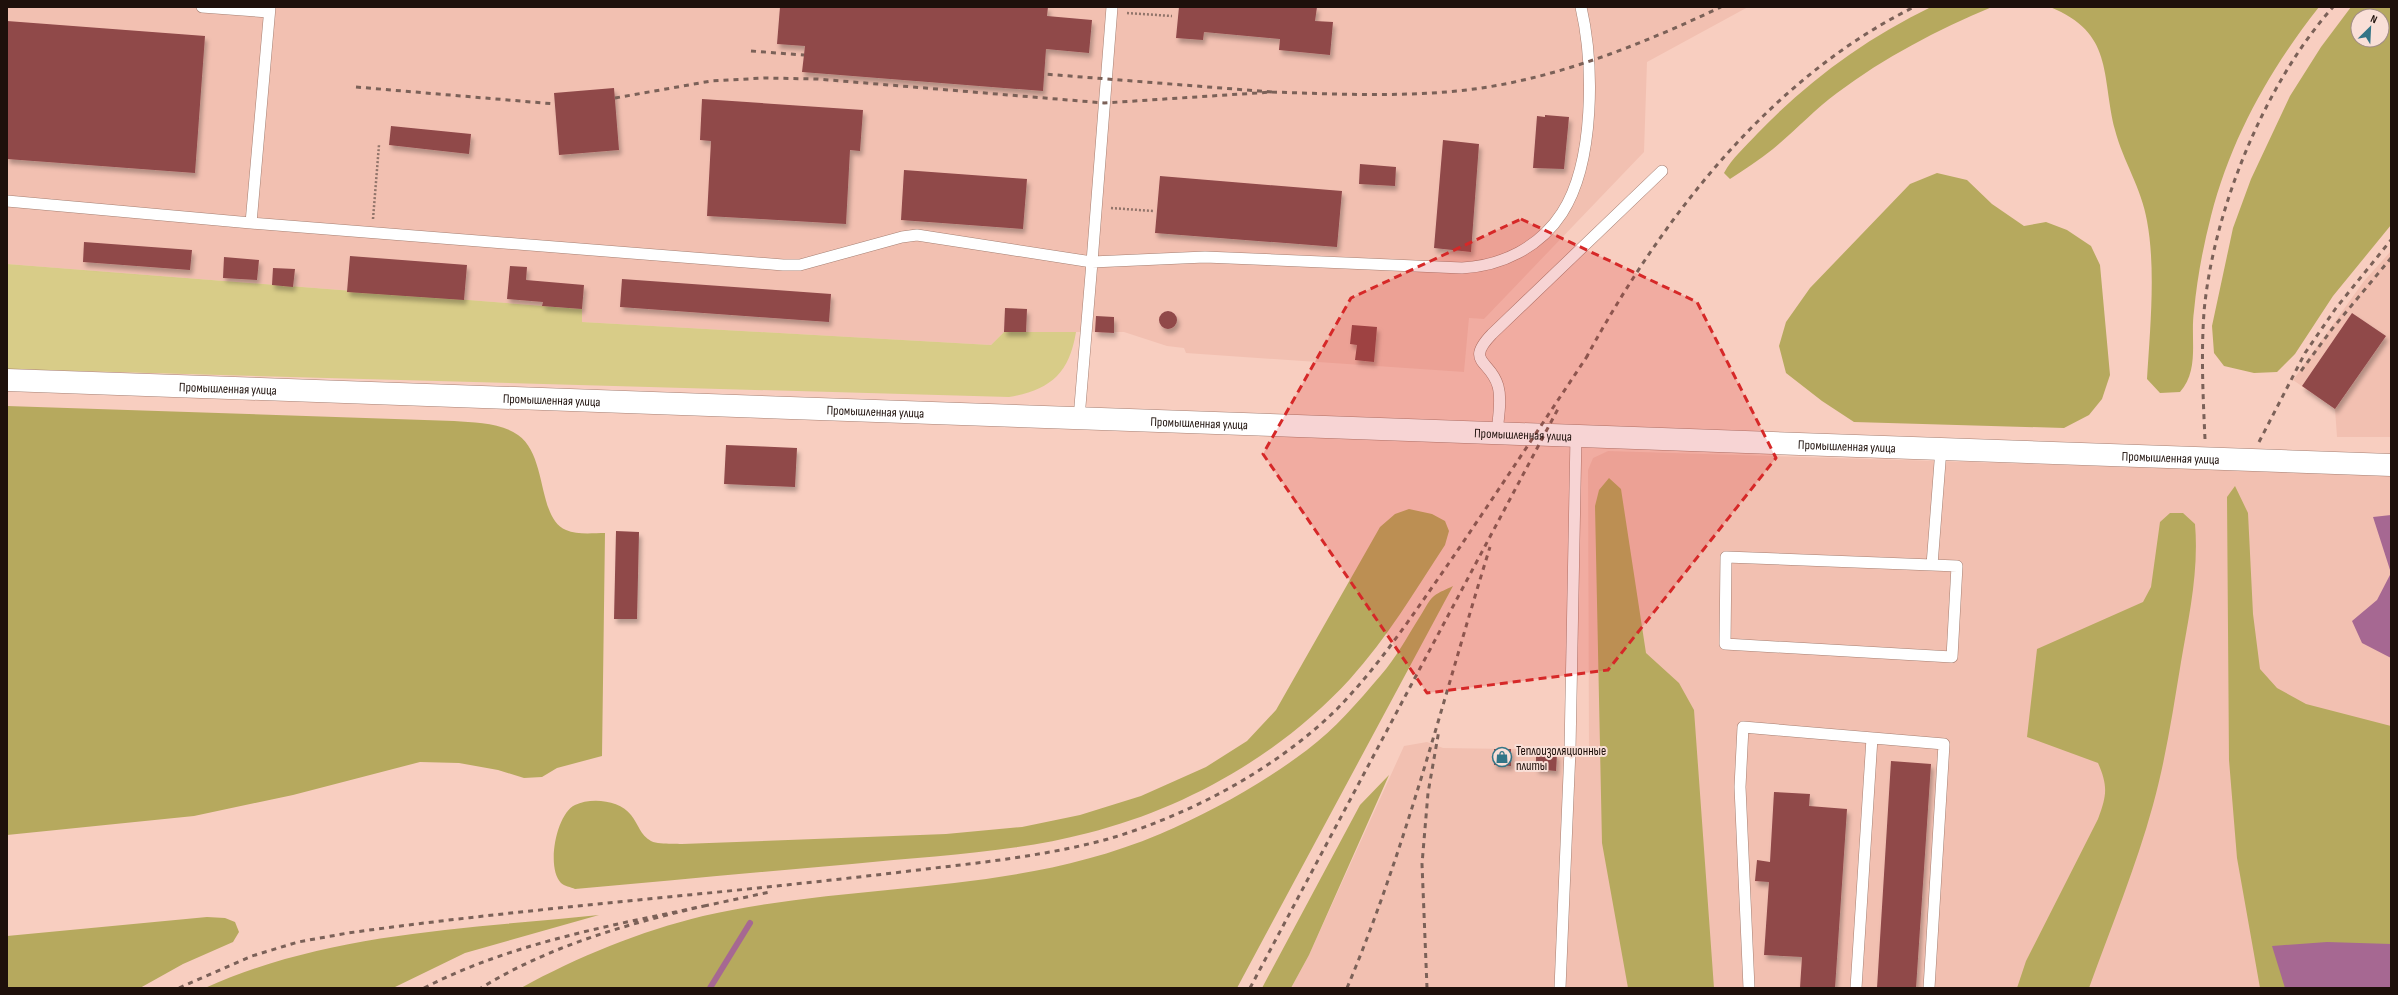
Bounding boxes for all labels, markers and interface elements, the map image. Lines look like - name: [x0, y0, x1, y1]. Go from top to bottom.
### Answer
- north arrow: [2350, 8, 2390, 48]
- text: N: [2369, 12, 2379, 27]
- street label: Промышленная улица: [179, 379, 277, 399]
- street label: Промышленная улица: [503, 391, 601, 410]
- street label: Промышленная улица: [826, 402, 925, 422]
- street label: Промышленная улица: [1150, 414, 1248, 433]
- street label: Промышленная улица: [1474, 425, 1572, 445]
- street label: Промышленная улица: [1798, 437, 1896, 456]
- street label: Промышленная улица: [2121, 448, 2220, 468]
- place label: Теплоизоляционные плиты: [1516, 743, 1606, 774]
- shop icon: Теплоизоляционные плиты: [1491, 746, 1513, 768]

